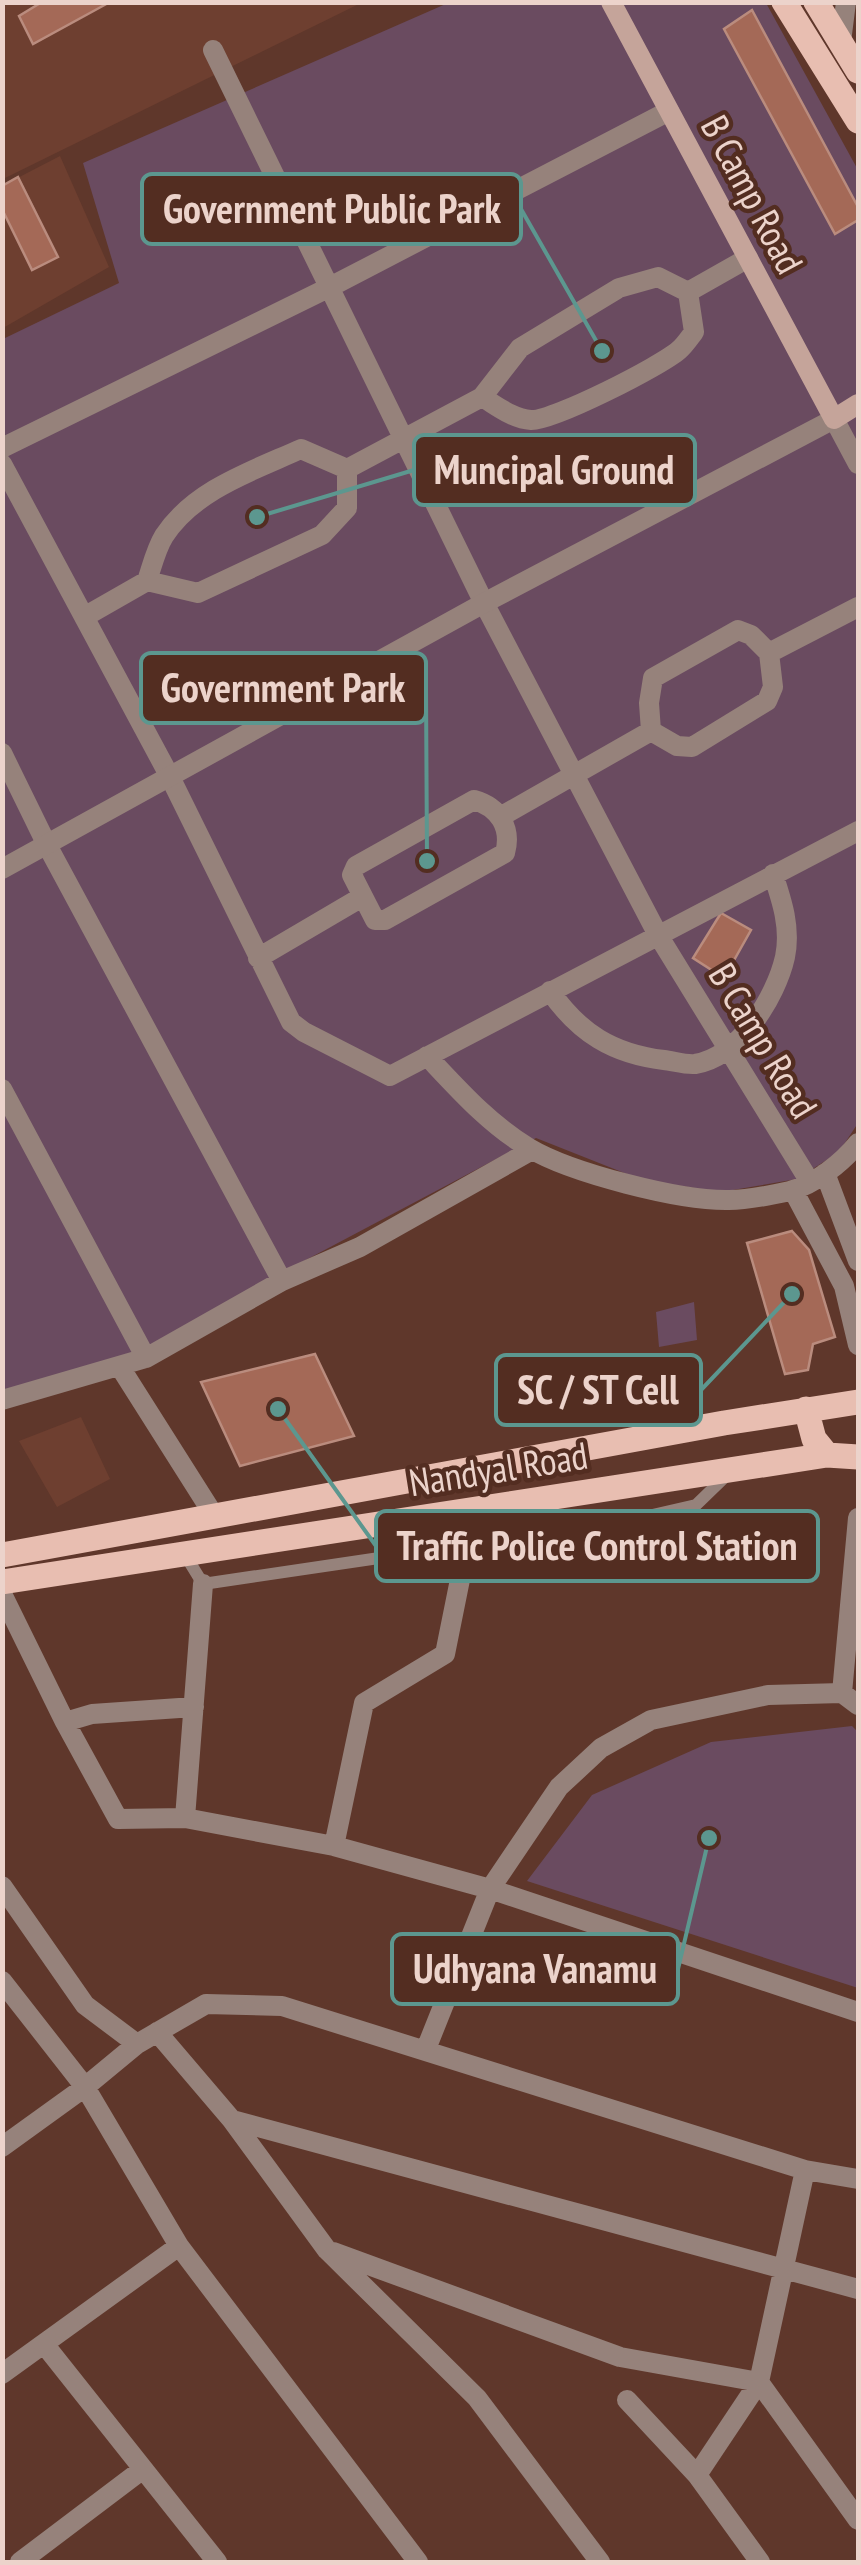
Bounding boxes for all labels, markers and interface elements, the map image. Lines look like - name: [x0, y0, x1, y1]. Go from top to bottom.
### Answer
- street label: B Camp Road: [691, 106, 815, 282]
- callout: Government Public Park: [142, 174, 521, 244]
- text: Government Public Park: [163, 182, 502, 234]
- callout: Muncipal Ground: [414, 435, 695, 505]
- text: Muncipal Ground: [434, 443, 674, 495]
- callout: Government Park: [141, 653, 426, 723]
- text: Government Park: [161, 661, 406, 713]
- street label: B Camp Road: [699, 954, 829, 1126]
- callout: SC / ST Cell: [496, 1355, 701, 1425]
- text: SC / ST Cell: [517, 1363, 679, 1415]
- street label: Nandyal Road: [405, 1430, 591, 1506]
- callout: Traffic Police Control Station: [376, 1511, 818, 1581]
- text: Traffic Police Control Station: [396, 1519, 798, 1571]
- callout: Udhyana Vanamu: [392, 1934, 678, 2004]
- text: Udhyana Vanamu: [413, 1942, 657, 1994]

